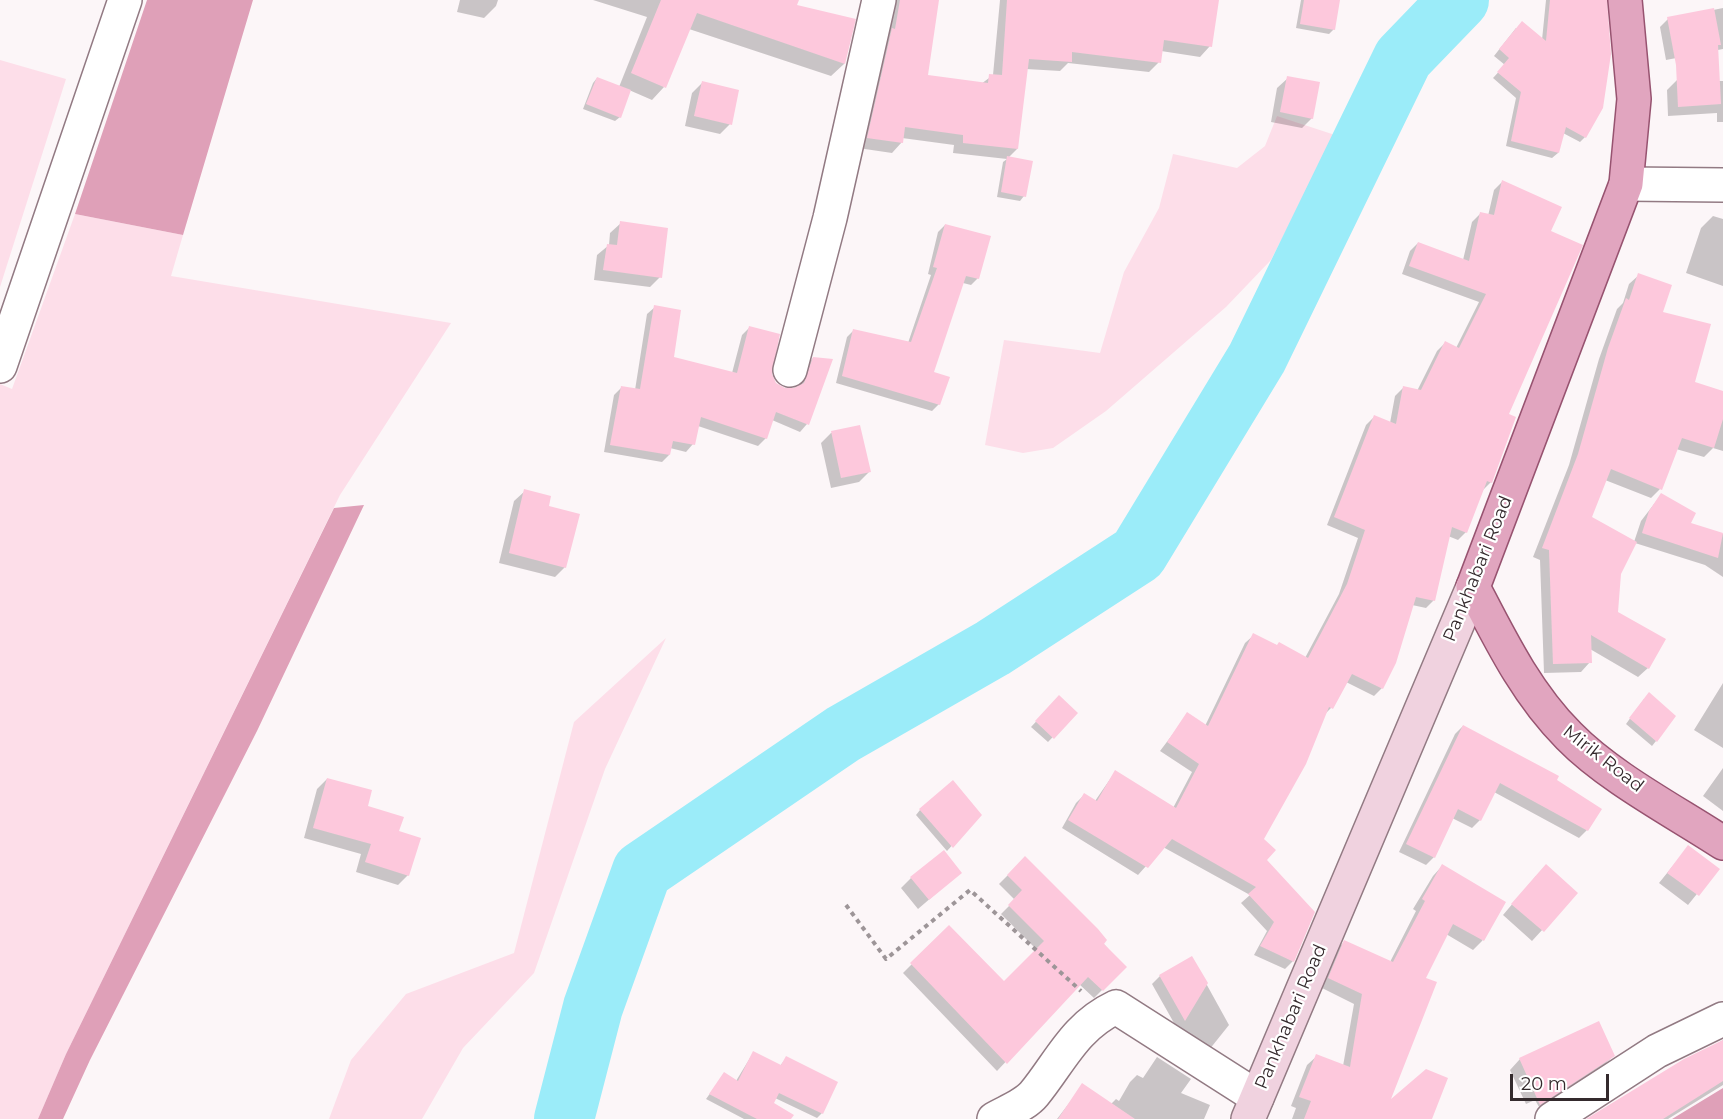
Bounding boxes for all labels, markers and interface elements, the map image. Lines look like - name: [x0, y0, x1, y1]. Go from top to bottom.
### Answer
- street label: Pankhabari Road: [1439, 493, 1517, 645]
- street label: Mirik Road: [1558, 721, 1648, 797]
- street label: Pankhabari Road: [1251, 941, 1331, 1093]
- scale bar: [1513, 1062, 1612, 1100]
- text: 20 m: [1521, 1073, 1567, 1095]

